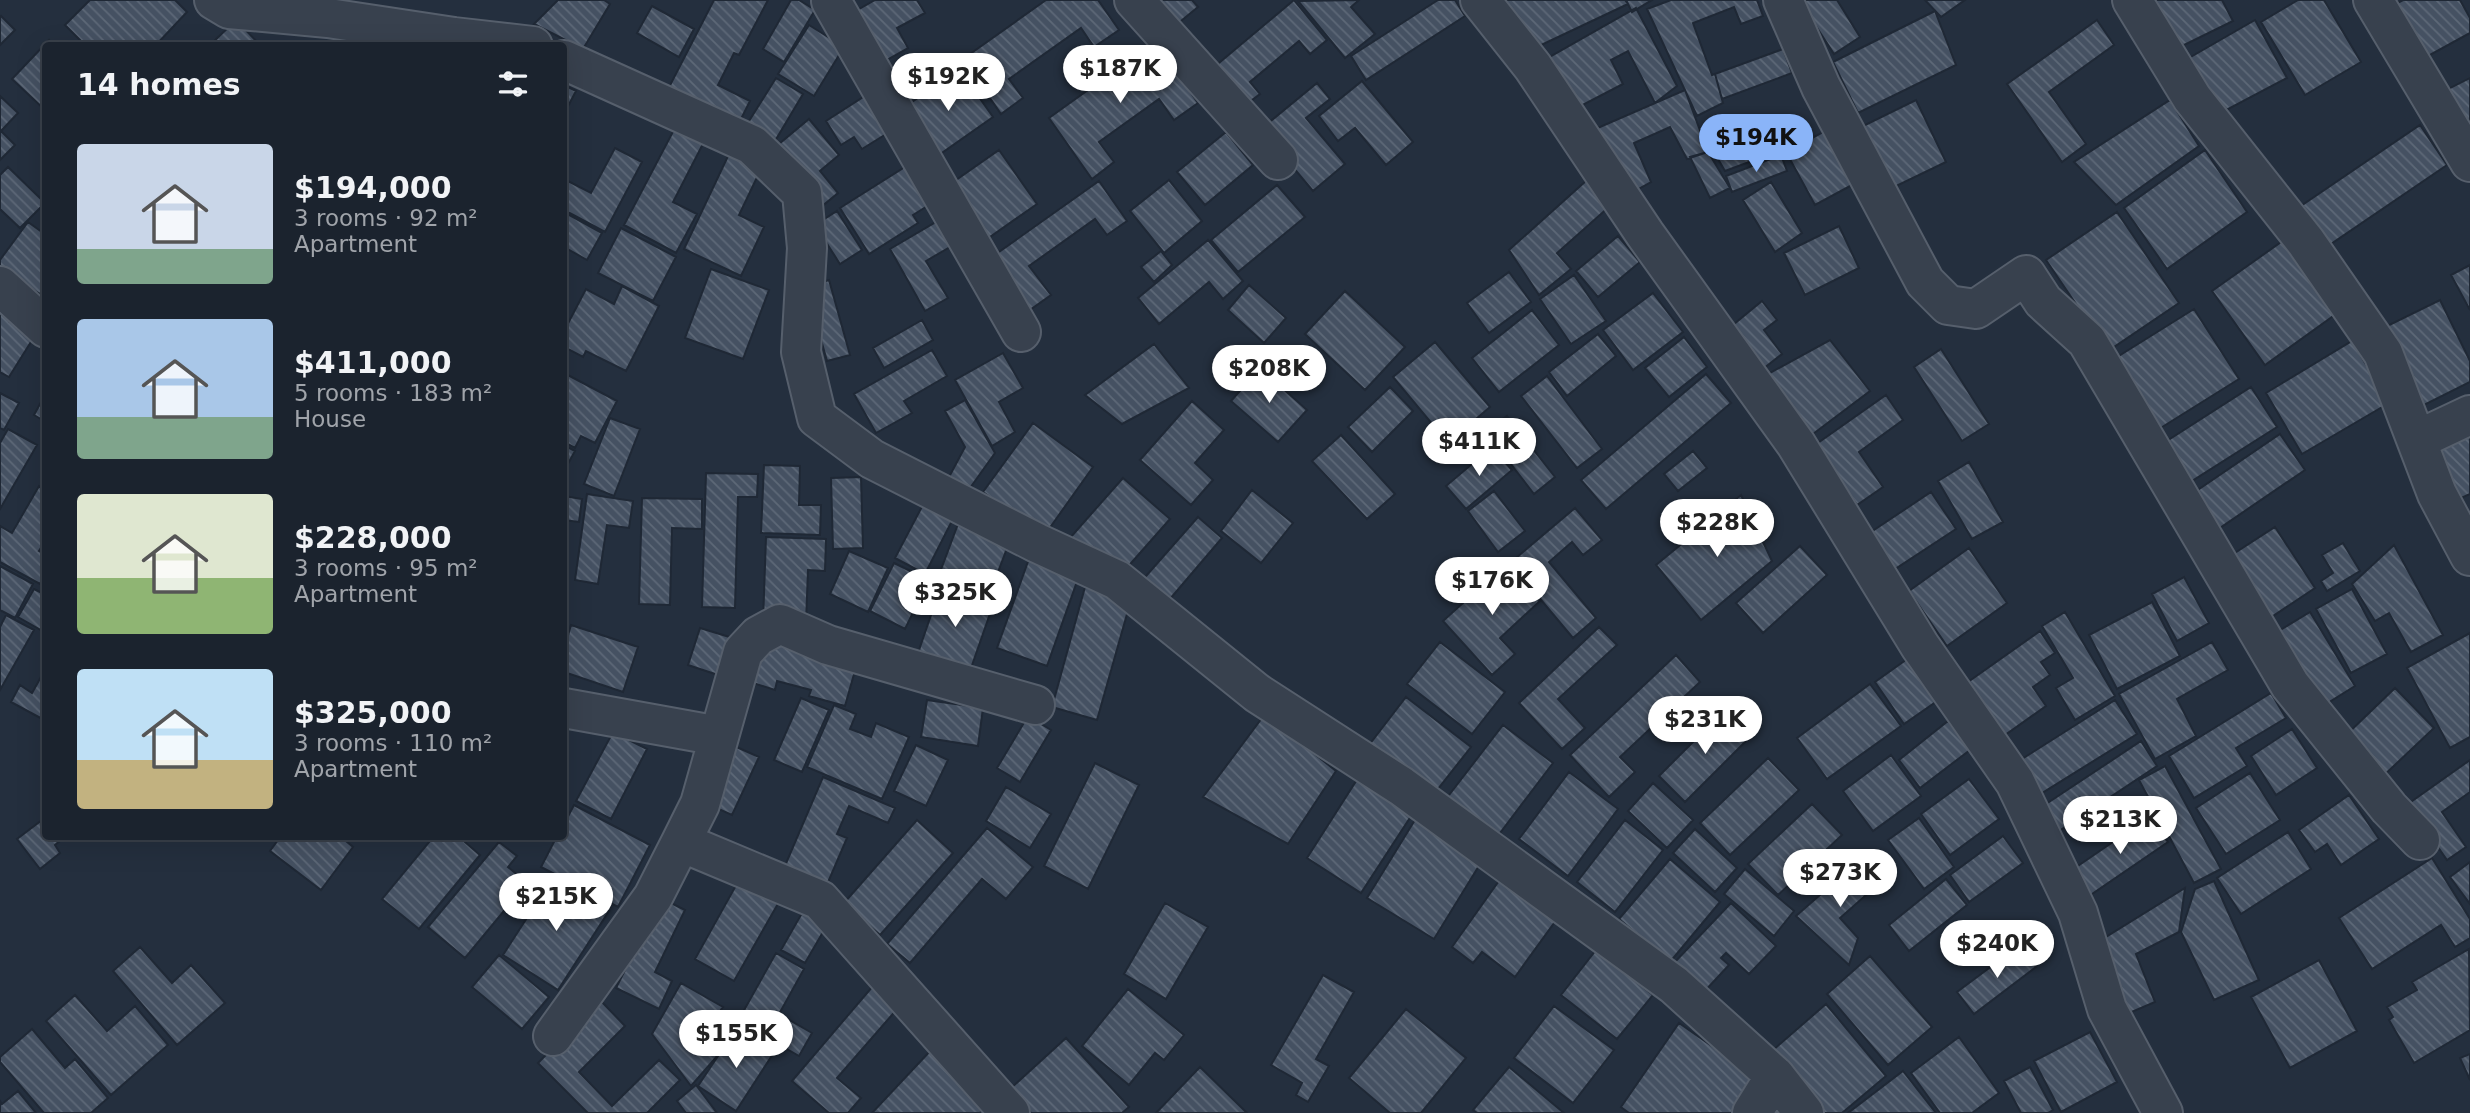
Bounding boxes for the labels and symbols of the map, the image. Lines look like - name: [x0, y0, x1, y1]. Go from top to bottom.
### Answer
- pin: $187K: [1071, 46, 1169, 105]
- pin: $192K: [899, 54, 997, 113]
- pin: $194K: [1707, 114, 1805, 174]
- pin: $208K: [1220, 346, 1318, 405]
- pin: $411K: [1430, 419, 1528, 478]
- pin: $228K: [1668, 500, 1766, 559]
- pin: $176K: [1443, 558, 1541, 617]
- pin: $325K: [906, 570, 1004, 629]
- pin: $231K: [1656, 696, 1754, 756]
- pin: $213K: [2071, 796, 2169, 856]
- pin: $273K: [1791, 850, 1889, 909]
- pin: $215K: [507, 874, 605, 933]
- pin: $240K: [1948, 920, 2046, 980]
- pin: $155K: [687, 1010, 785, 1070]

